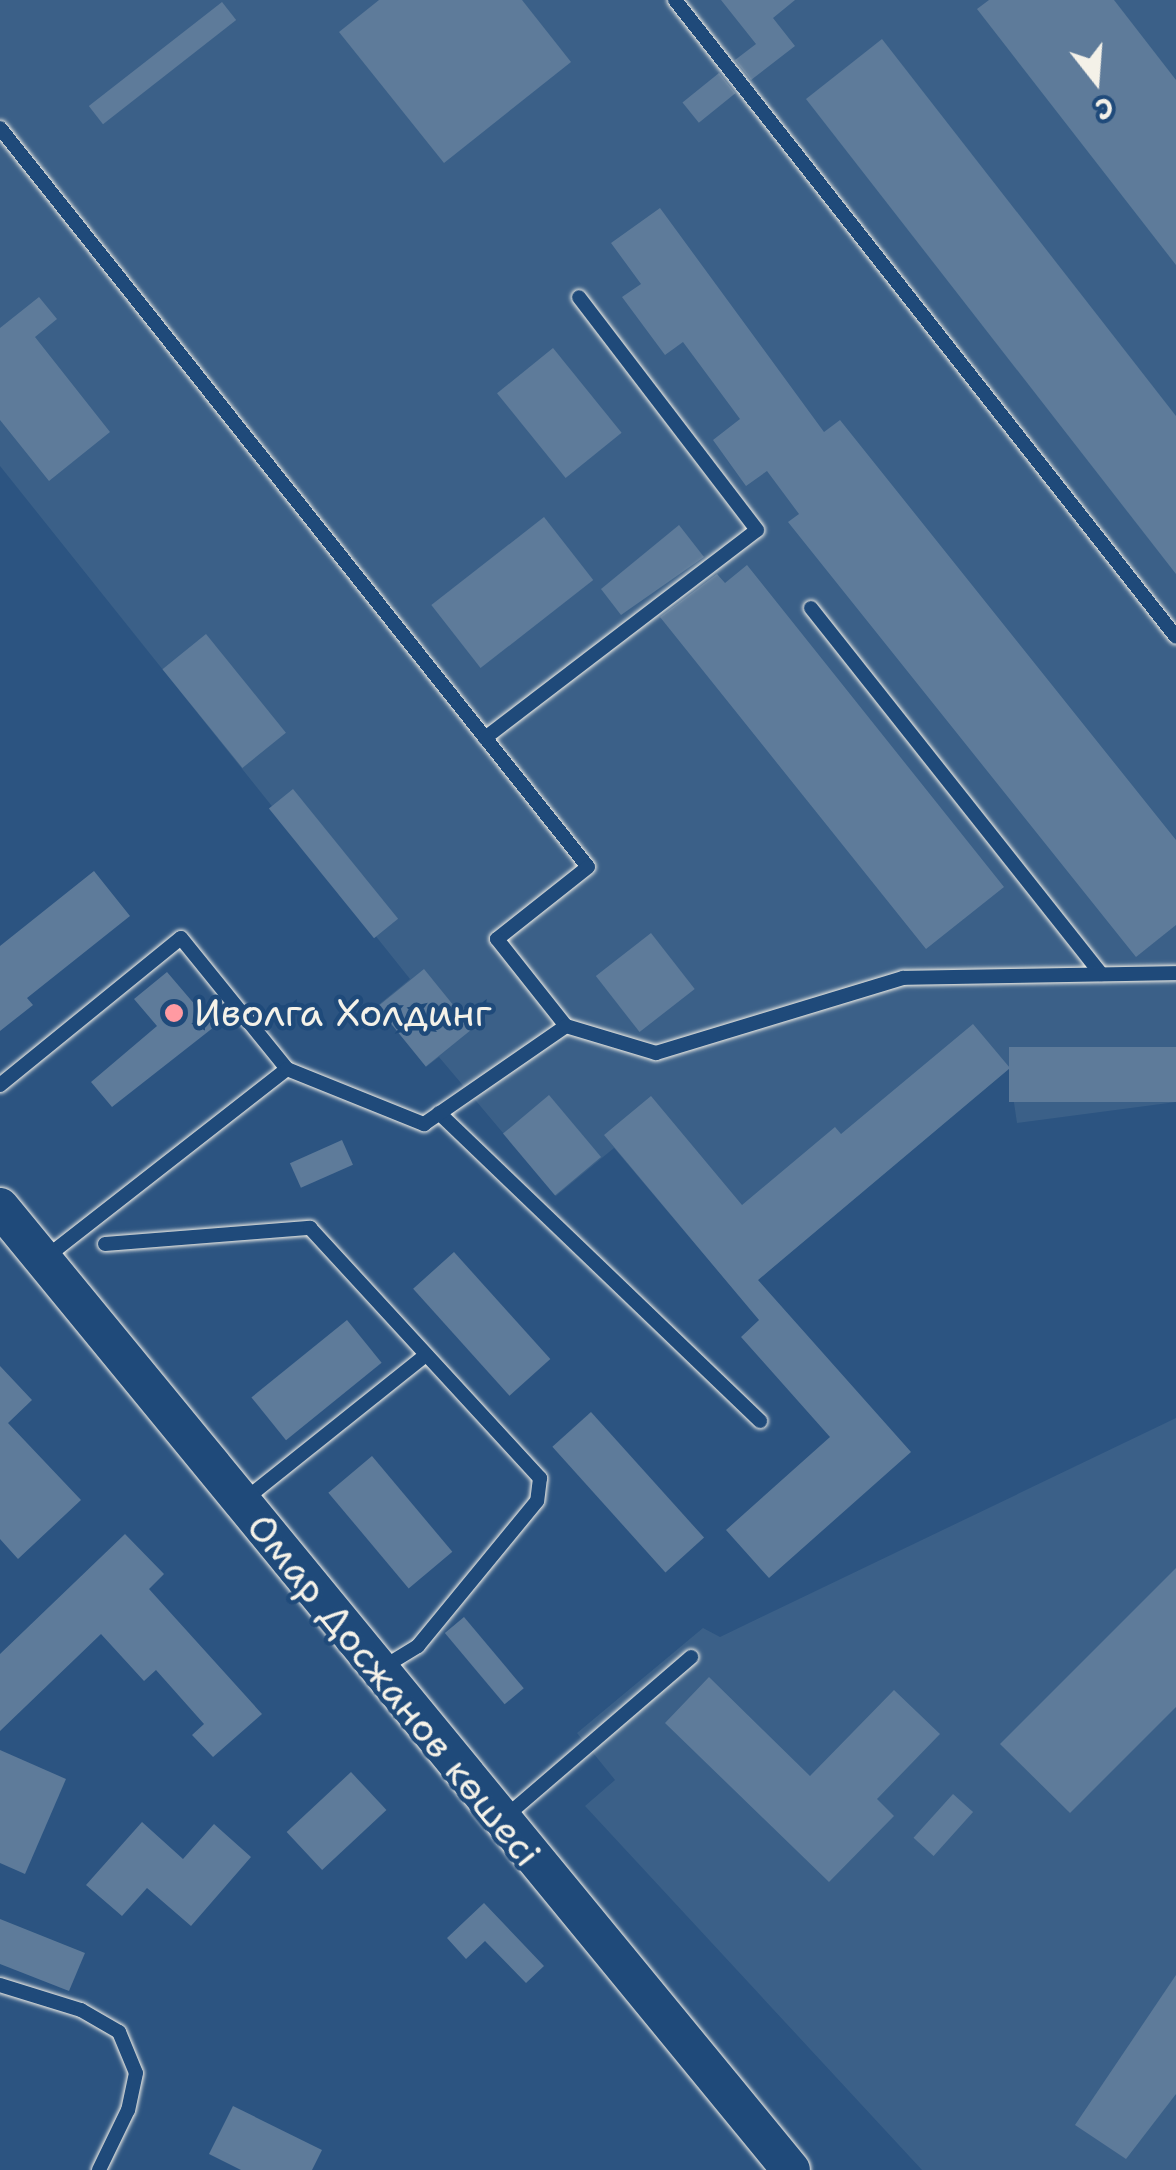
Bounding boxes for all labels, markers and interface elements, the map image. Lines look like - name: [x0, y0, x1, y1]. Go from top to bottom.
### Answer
- north arrow: [1046, 30, 1146, 130]
- text: С: [1091, 88, 1119, 129]
- place label: Иволга Холдинг: [194, 990, 492, 1036]
- marker: Иволга Холдинг: [163, 1002, 185, 1024]
- street label: Омар Досжанов көшесі: [238, 1504, 550, 1876]

